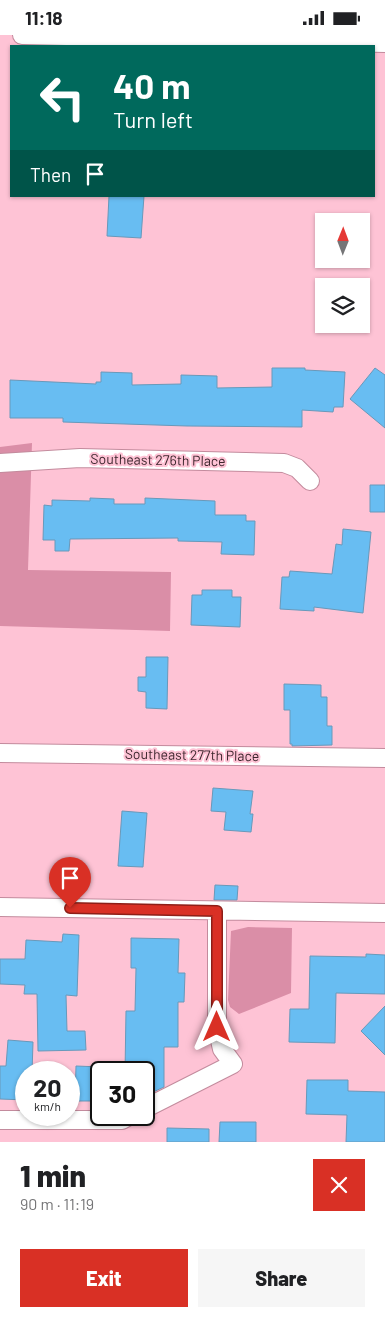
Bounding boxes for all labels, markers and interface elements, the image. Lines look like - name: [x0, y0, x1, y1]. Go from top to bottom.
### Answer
- text: 11:18: [25, 6, 63, 29]
- text: 40 m: [113, 64, 190, 106]
- icon: left: [30, 65, 95, 130]
- text: Turn left: [113, 106, 193, 132]
- icon: arrive: [81, 160, 109, 188]
- text: Then: [30, 163, 71, 186]
- north arrow: [315, 213, 370, 267]
- map controls: [315, 213, 370, 333]
- button: layers: [315, 278, 370, 333]
- street label: Southeast 276th Place: [90, 450, 226, 469]
- street label: Southeast 277th Place: [125, 745, 259, 764]
- pin: [49, 857, 91, 908]
- icon: arrive: [56, 864, 84, 892]
- position arrow: [190, 1000, 242, 1052]
- speed limit sign: 30: [90, 1061, 155, 1126]
- text: 20: [33, 1072, 62, 1102]
- text: km/h: [34, 1099, 61, 1113]
- text: 1 min: [20, 1157, 86, 1193]
- button: close: [313, 1159, 365, 1211]
- text: 90 m · 11:19: [20, 1194, 94, 1213]
- button: Exit: [20, 1249, 188, 1307]
- button: Share: [198, 1249, 365, 1307]

